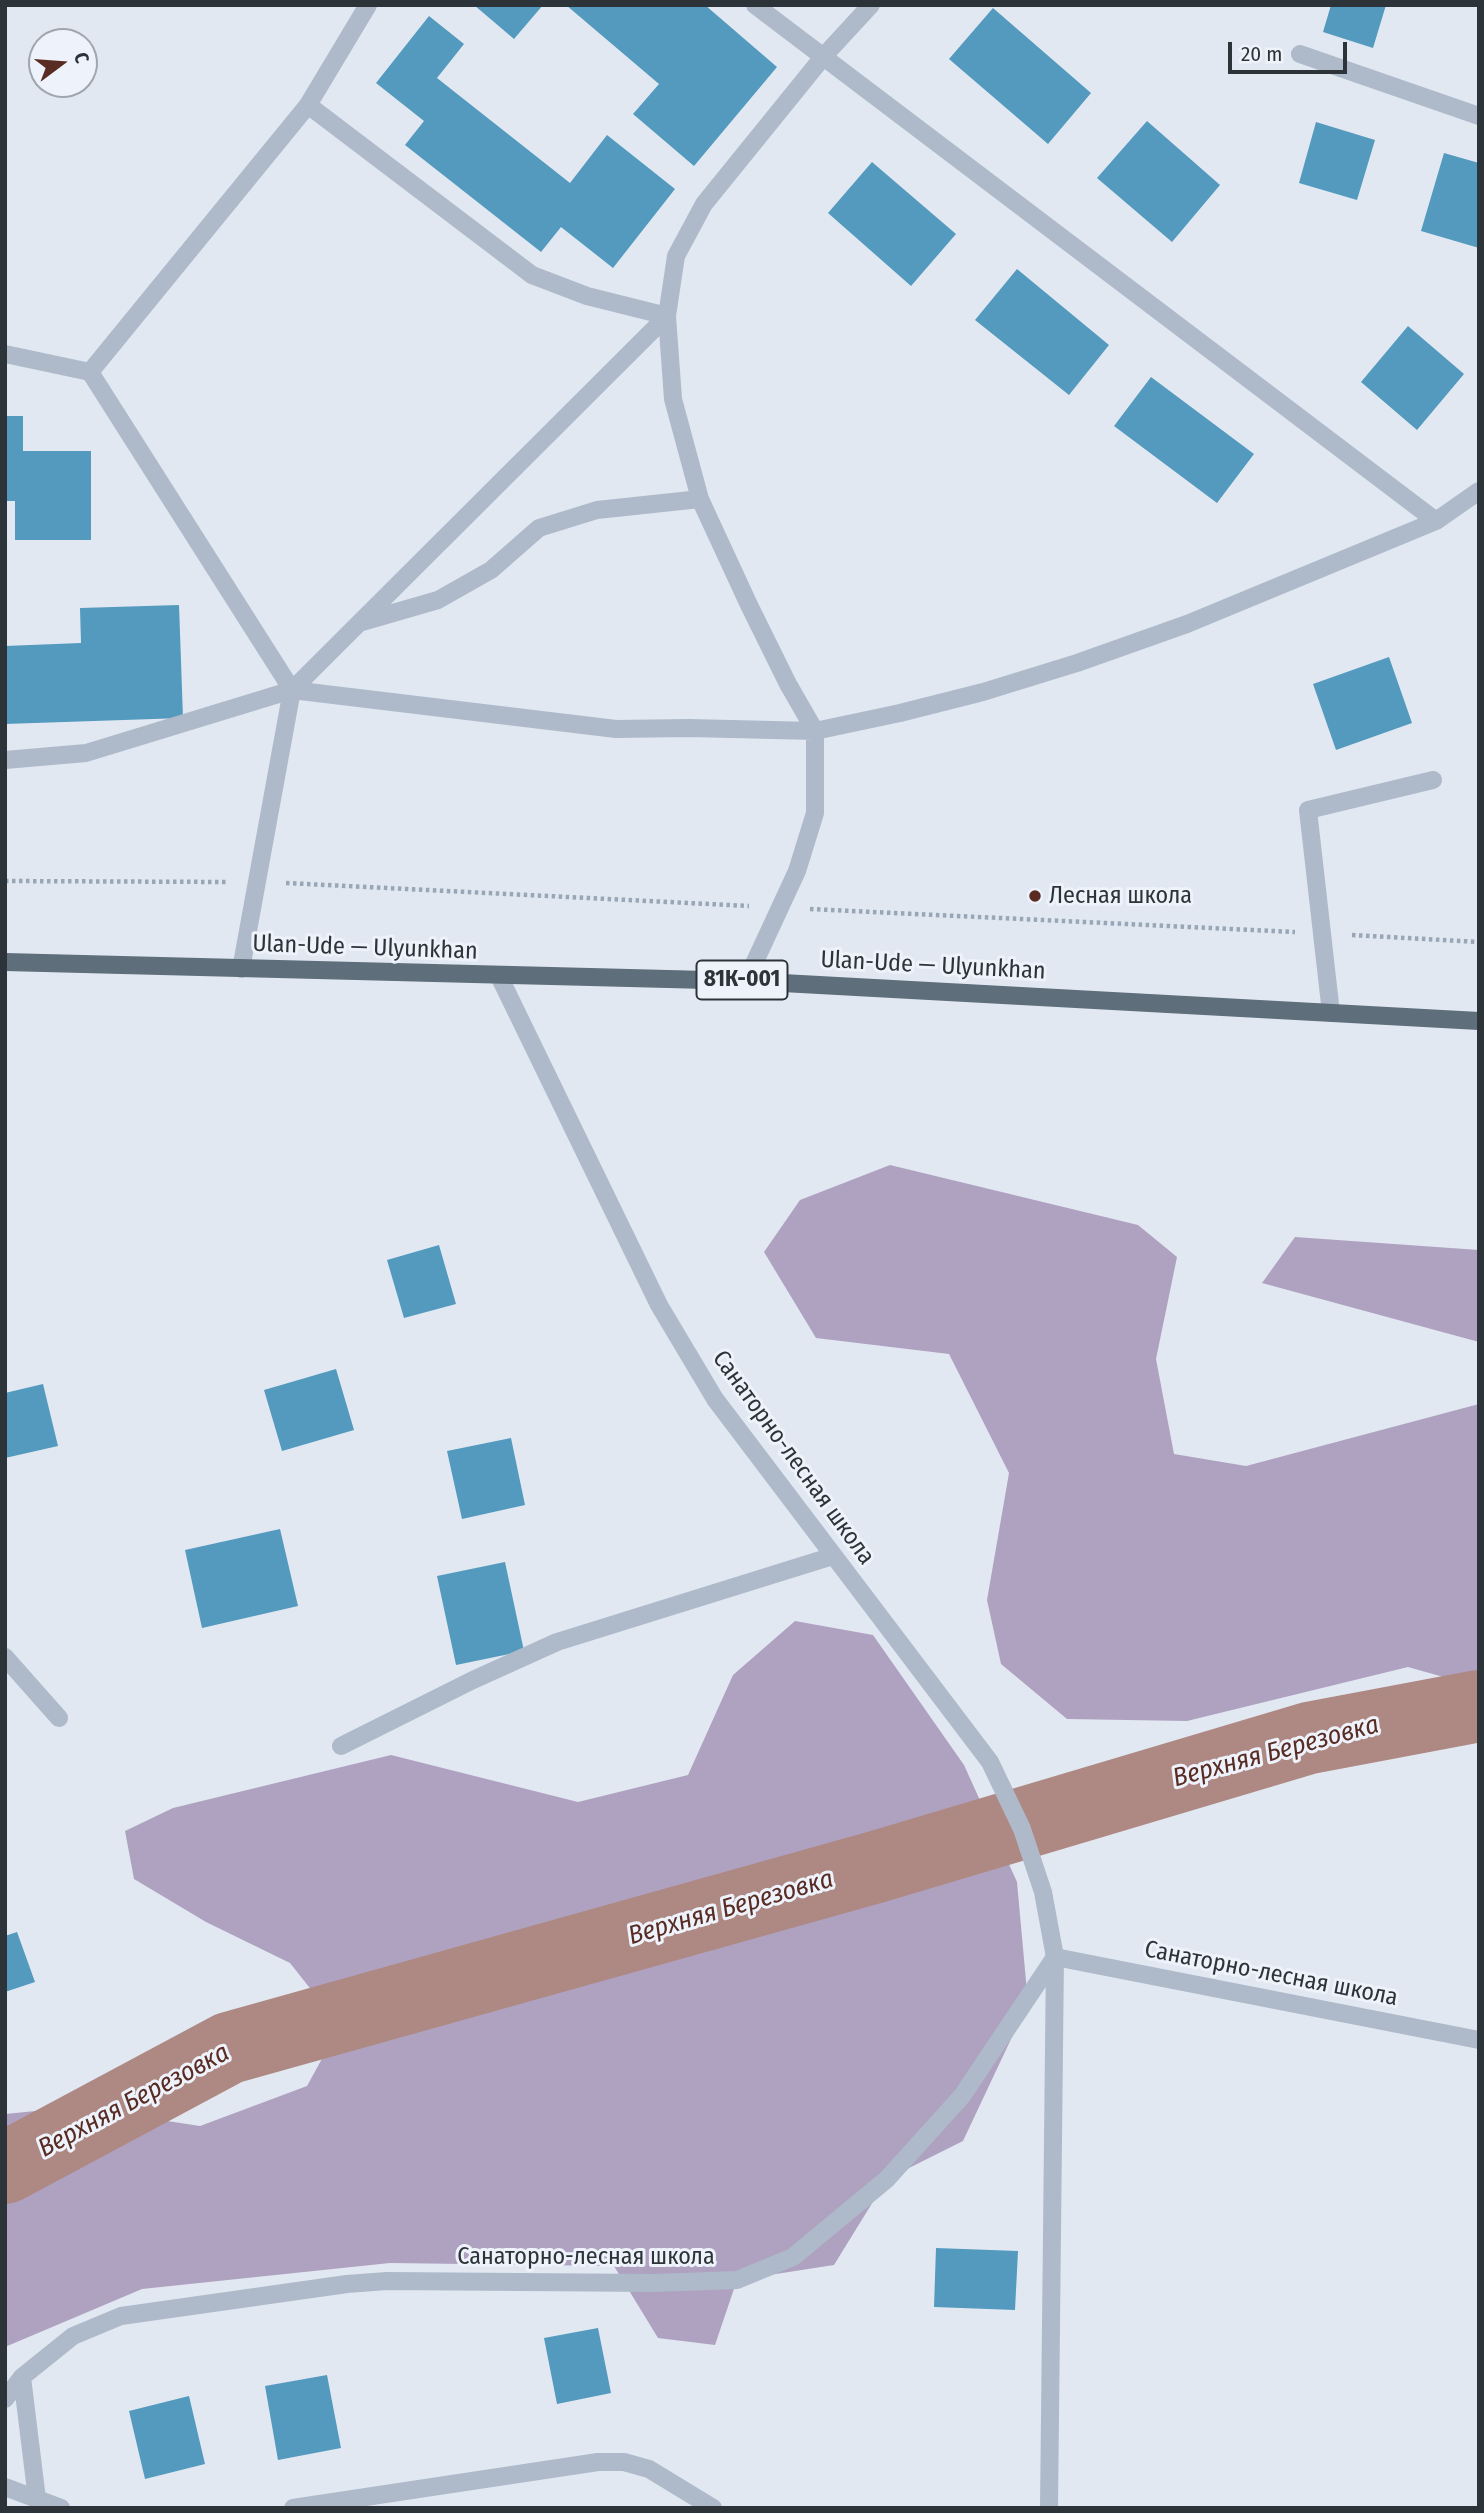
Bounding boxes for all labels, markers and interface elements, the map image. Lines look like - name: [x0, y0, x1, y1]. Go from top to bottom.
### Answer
- north arrow: [28, 28, 98, 98]
- scale bar: [1232, 28, 1351, 72]
- text: 20 m: [1241, 41, 1282, 67]
- text: С: [69, 50, 94, 66]
- place label: Лесная школа: [1049, 882, 1192, 910]
- marker: Лесная школа: [1027, 888, 1043, 904]
- street label: Ulan-Ude — Ulyunkhan: [252, 930, 478, 966]
- street label: Ulan-Ude — Ulyunkhan: [820, 946, 1046, 986]
- road number: 81К-001: [696, 960, 788, 1000]
- street label: Санаторно-лесная школа: [706, 1345, 880, 1571]
- water label: Верхняя Березовка: [1170, 1710, 1382, 1794]
- water label: Верхняя Березовка: [625, 1864, 837, 1952]
- street label: Санаторно-лесная школа: [1142, 1935, 1400, 2013]
- water label: Верхняя Березовка: [33, 2038, 235, 2164]
- street label: Санаторно-лесная школа: [457, 2243, 715, 2271]

